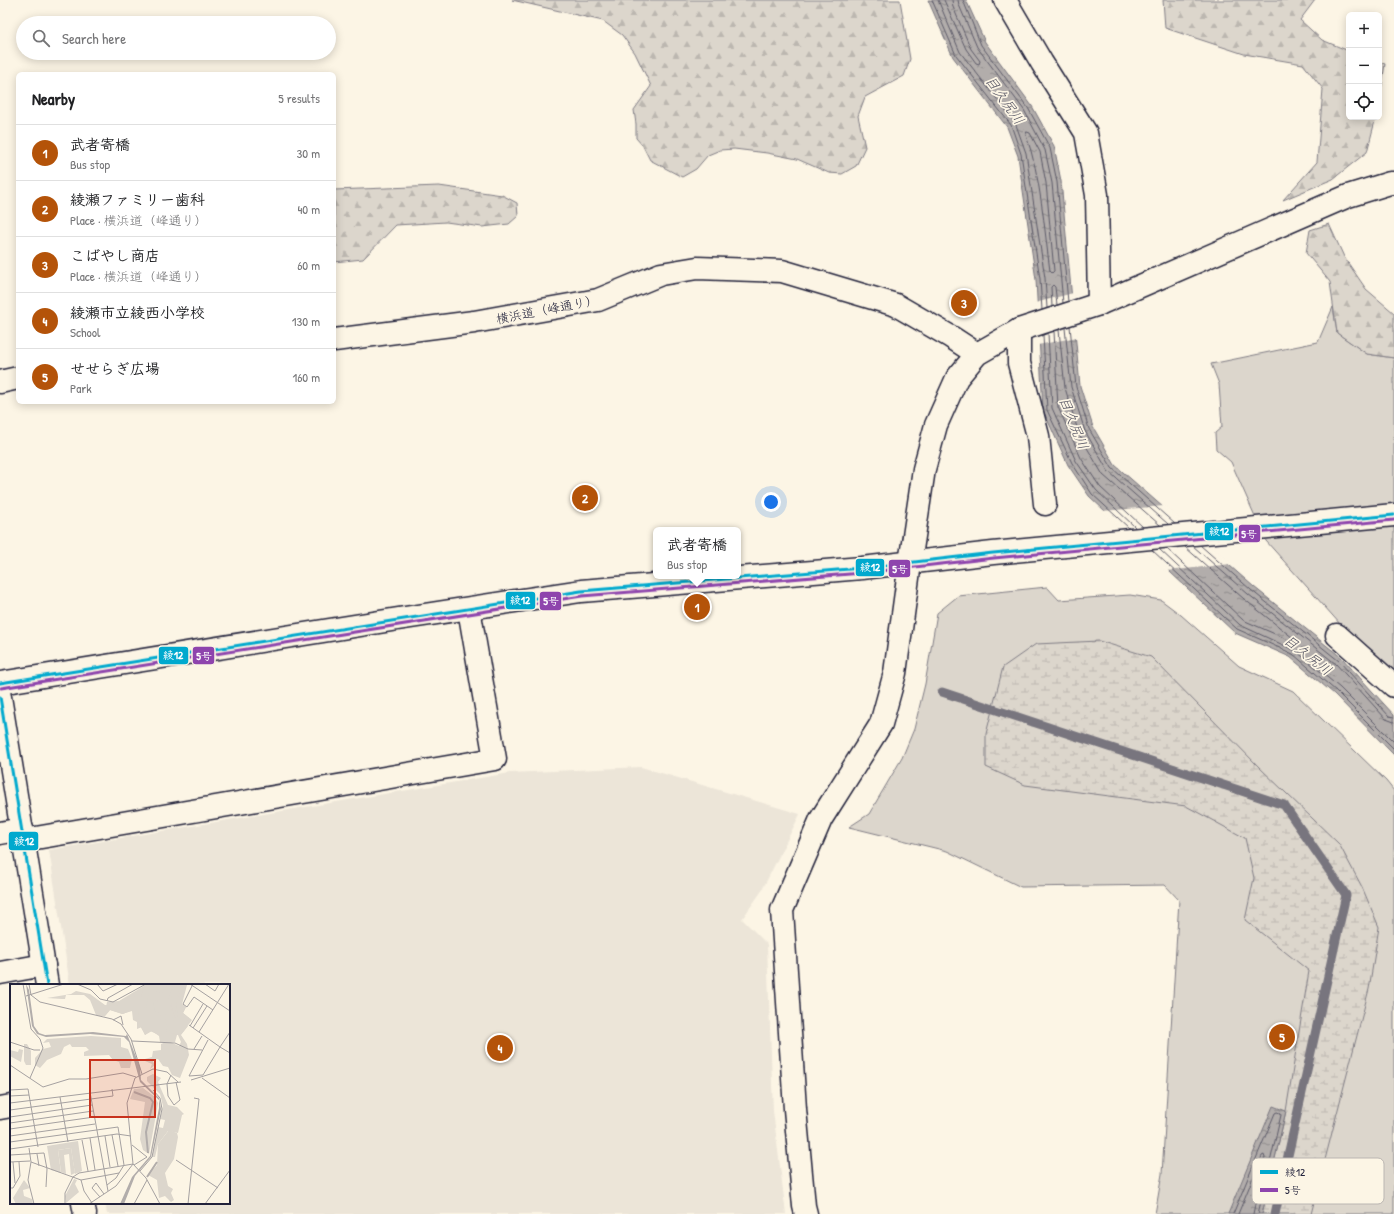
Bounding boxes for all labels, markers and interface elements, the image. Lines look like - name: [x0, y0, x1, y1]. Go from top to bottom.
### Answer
- map controls: [1346, 12, 1382, 120]
- button: +: [1346, 12, 1382, 48]
- search box: [16, 16, 336, 60]
- icon: search: [30, 27, 52, 49]
- text: Search here: [62, 28, 126, 49]
- button: −: [1346, 48, 1382, 84]
- water label: 目久尻川: [982, 71, 1029, 128]
- button: locate: [1346, 84, 1382, 120]
- text: Nearby: [32, 87, 75, 110]
- text: 5 results: [278, 89, 320, 107]
- text: 武者寄橋: [70, 134, 130, 155]
- text: 1: [43, 144, 47, 162]
- text: 30 m: [297, 144, 320, 162]
- text: Bus stop: [70, 155, 110, 173]
- text: 綾瀬ファミリー歯科: [70, 189, 205, 210]
- text: 2: [42, 200, 48, 218]
- text: 40 m: [297, 200, 320, 218]
- text: Place · 横浜道（峰通り）: [70, 211, 208, 229]
- text: こばやし商店: [70, 245, 160, 266]
- text: 3: [42, 256, 48, 274]
- text: 60 m: [297, 256, 320, 274]
- text: Place · 横浜道（峰通り）: [70, 267, 208, 285]
- pin: 3: [951, 288, 977, 318]
- street label: 横浜道（峰通り）: [494, 290, 600, 328]
- text: 綾瀬市立綾西小学校: [70, 302, 205, 323]
- text: 4: [43, 312, 47, 330]
- text: 130 m: [292, 312, 320, 330]
- text: School: [70, 323, 100, 341]
- text: せせらぎ広場: [70, 358, 160, 379]
- text: 5: [42, 368, 48, 386]
- text: 160 m: [292, 368, 320, 386]
- text: Park: [70, 379, 92, 397]
- water label: 目久尻川: [1055, 393, 1094, 452]
- pin: 2: [572, 483, 598, 513]
- your location: [761, 492, 781, 512]
- line badge: 綾12: [1204, 522, 1234, 541]
- text: 綾12: [1209, 524, 1230, 538]
- line badge: 5号: [1238, 524, 1261, 543]
- popup: [653, 527, 741, 579]
- text: 5号: [1241, 527, 1257, 541]
- text: 武者寄橋: [667, 534, 727, 555]
- text: Bus stop: [667, 555, 707, 573]
- line badge: 綾12: [855, 558, 885, 577]
- line badge: 5号: [888, 559, 911, 578]
- text: 綾12: [860, 560, 881, 574]
- text: 5号: [892, 562, 908, 576]
- line badge: 綾12: [505, 591, 536, 610]
- line badge: 5号: [539, 591, 562, 611]
- pin: 1: [684, 592, 710, 622]
- text: 綾12: [510, 593, 531, 607]
- text: 5号: [543, 594, 559, 608]
- water label: 目久尻川: [1280, 630, 1336, 679]
- line badge: 綾12: [158, 646, 189, 665]
- line badge: 5号: [192, 646, 215, 665]
- text: 綾12: [163, 648, 184, 662]
- text: 5号: [196, 649, 212, 663]
- line badge: 綾12: [8, 831, 39, 851]
- text: 綾12: [14, 834, 35, 848]
- inset map: [10, 984, 230, 1204]
- pin: 5: [1269, 1022, 1295, 1052]
- pin: 4: [487, 1033, 513, 1063]
- legend: [1252, 1158, 1384, 1204]
- text: 綾12: [1285, 1165, 1305, 1179]
- text: 5号: [1285, 1183, 1301, 1197]

